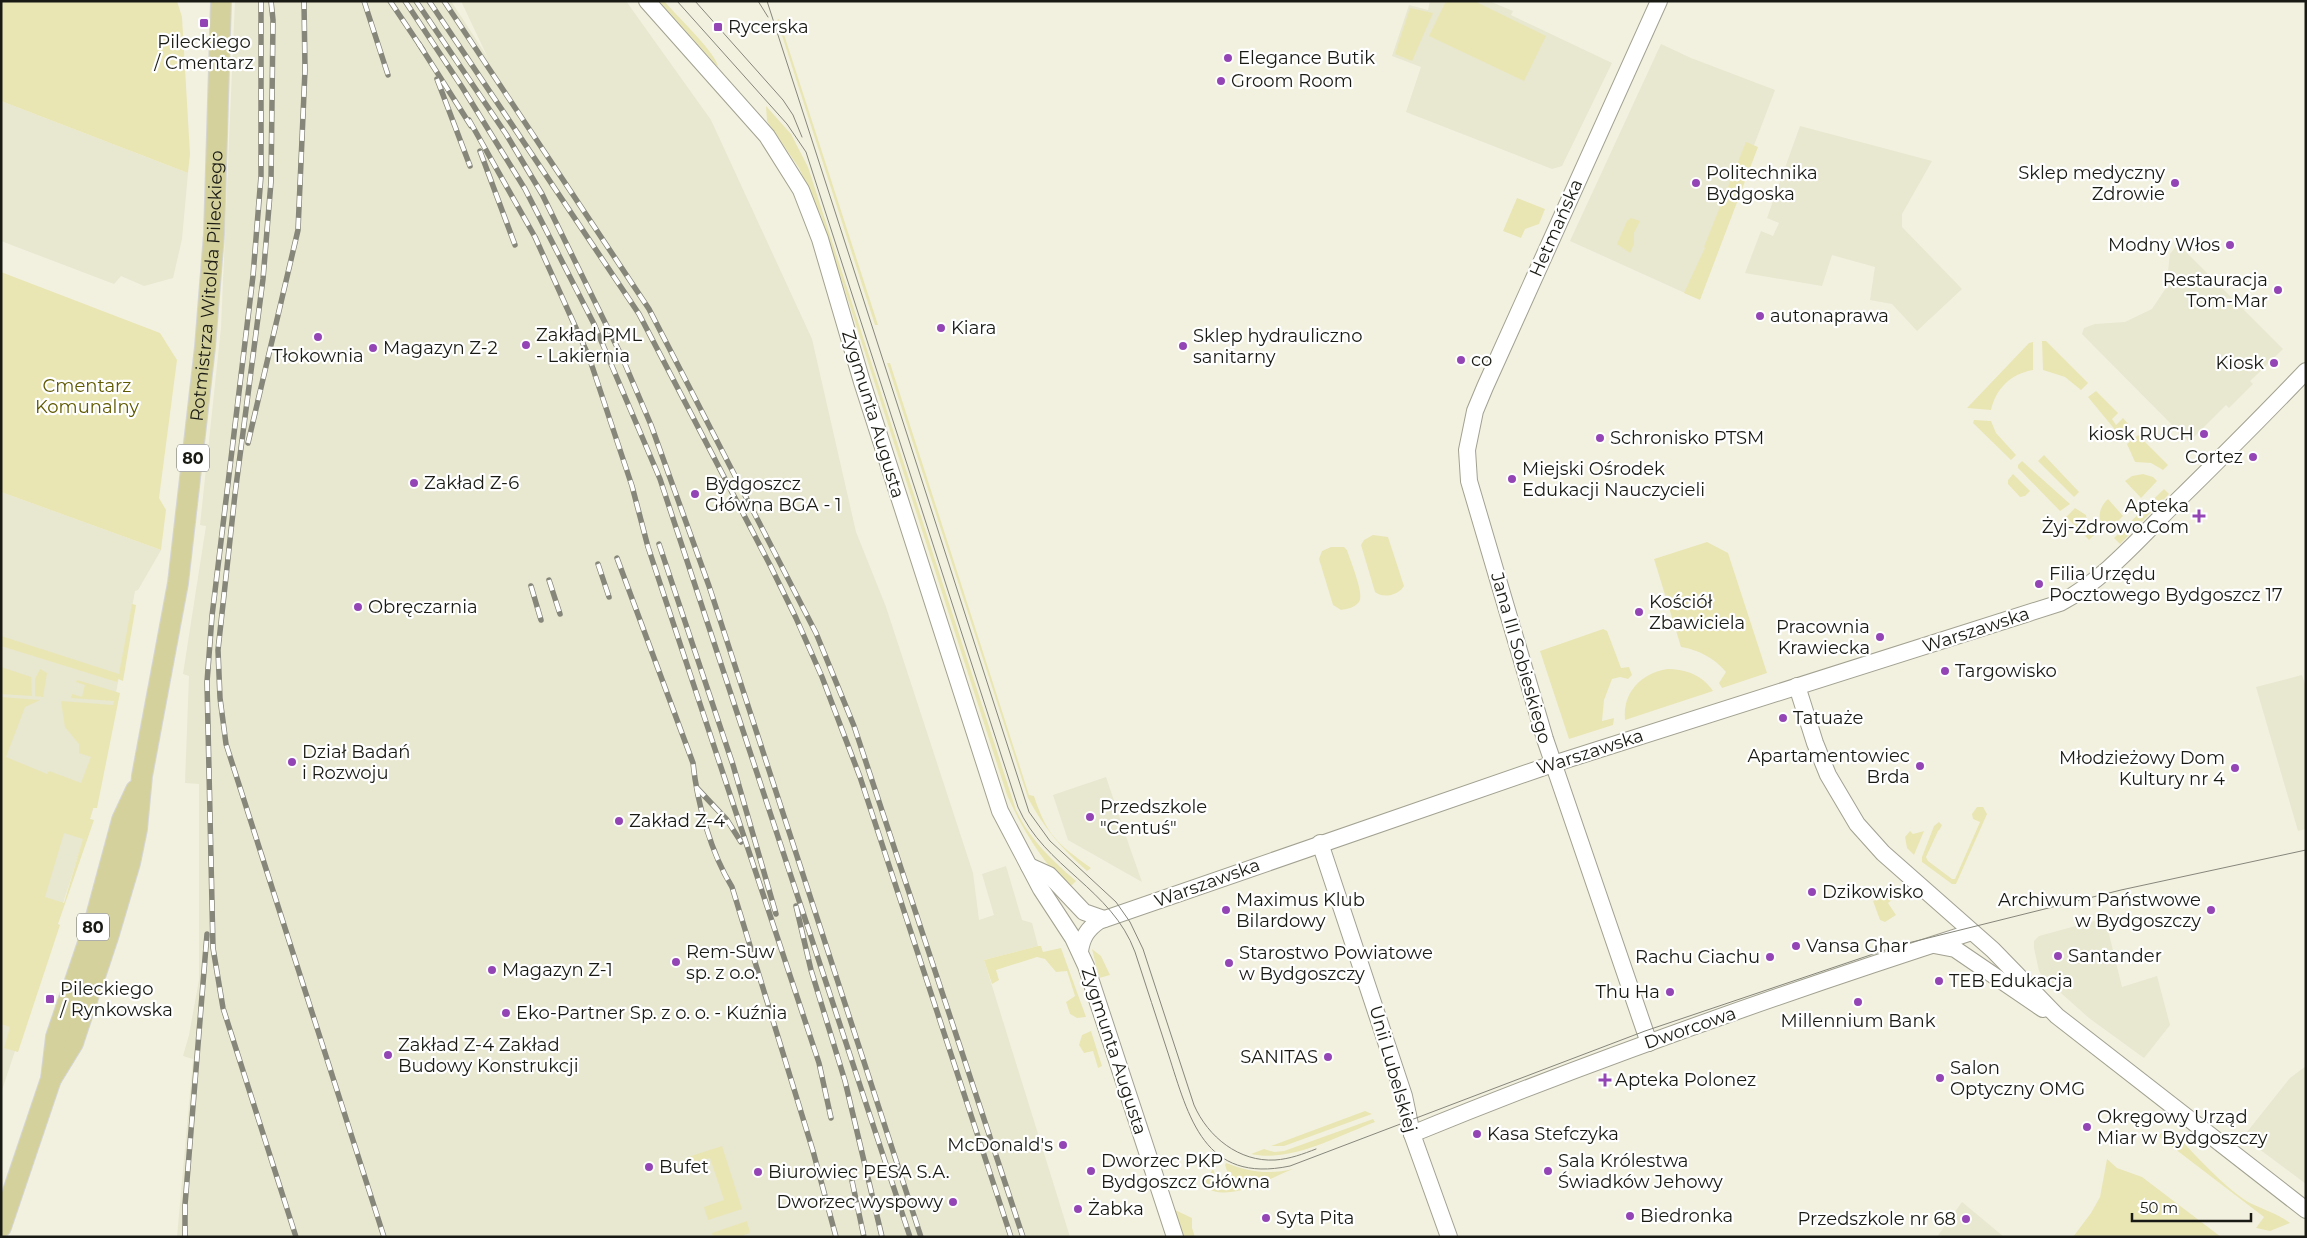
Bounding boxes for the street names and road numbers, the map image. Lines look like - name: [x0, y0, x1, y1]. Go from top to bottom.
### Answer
- street label: Rotmistrza Witolda Pileckiego: [186, 150, 228, 423]
- street label: Hetmańska: [1525, 176, 1587, 280]
- street label: Zygmunta Augusta: [837, 327, 909, 501]
- road number: 80: [177, 444, 209, 472]
- street label: Jana III Sobieskiego: [1486, 569, 1556, 746]
- street label: Warszawska: [1920, 602, 2032, 658]
- street label: Warszawska: [1534, 724, 1646, 780]
- street label: Warszawska: [1151, 854, 1263, 912]
- road number: 80: [77, 914, 109, 940]
- street label: Zygmunta Augusta: [1077, 964, 1151, 1138]
- street label: Dworcowa: [1641, 1002, 1739, 1054]
- street label: Unii Lubelskiej: [1364, 1003, 1422, 1135]

